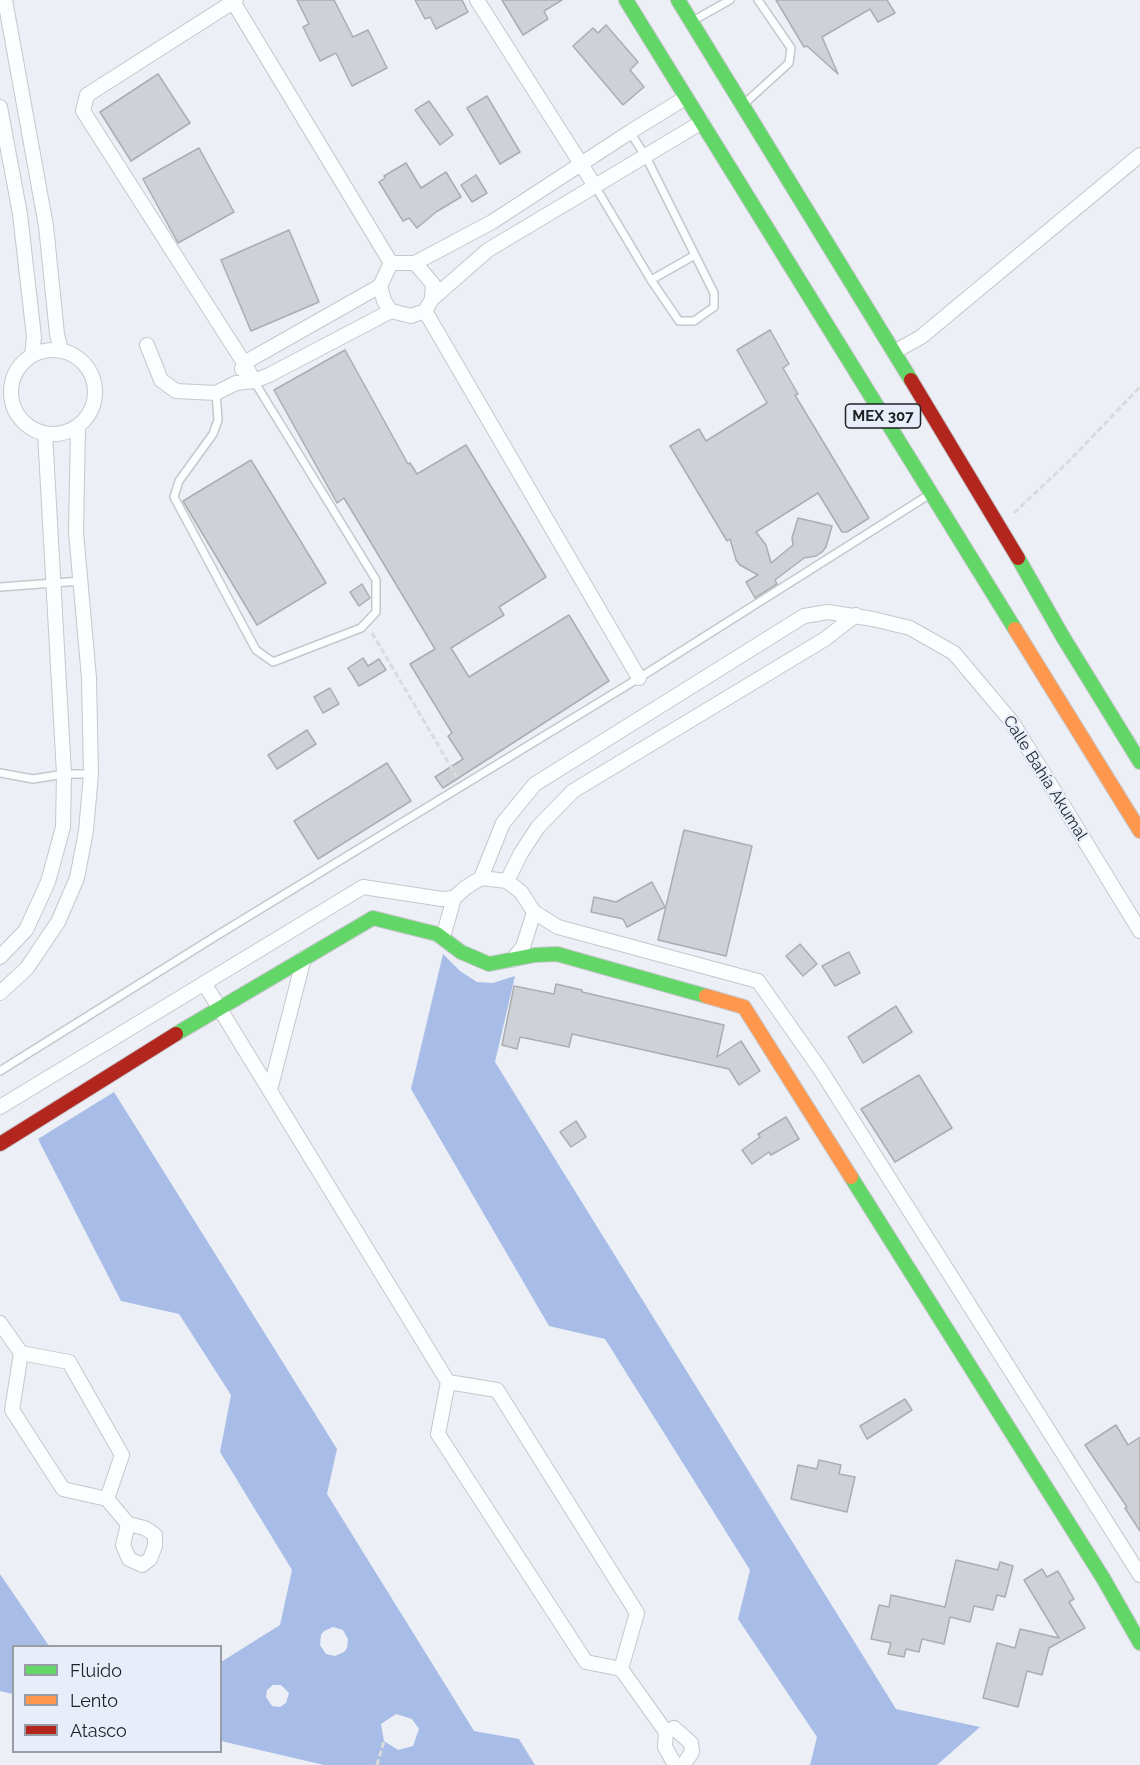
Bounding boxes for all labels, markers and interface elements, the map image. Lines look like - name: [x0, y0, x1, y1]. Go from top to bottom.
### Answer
- road number: MEX 307: [846, 404, 920, 428]
- street label: Calle Bahía Akumal: [999, 712, 1091, 844]
- legend: [12, 1645, 222, 1753]
- text: Fluido: [70, 1660, 122, 1681]
- text: Lento: [70, 1690, 118, 1711]
- text: Atasco: [70, 1720, 127, 1741]

